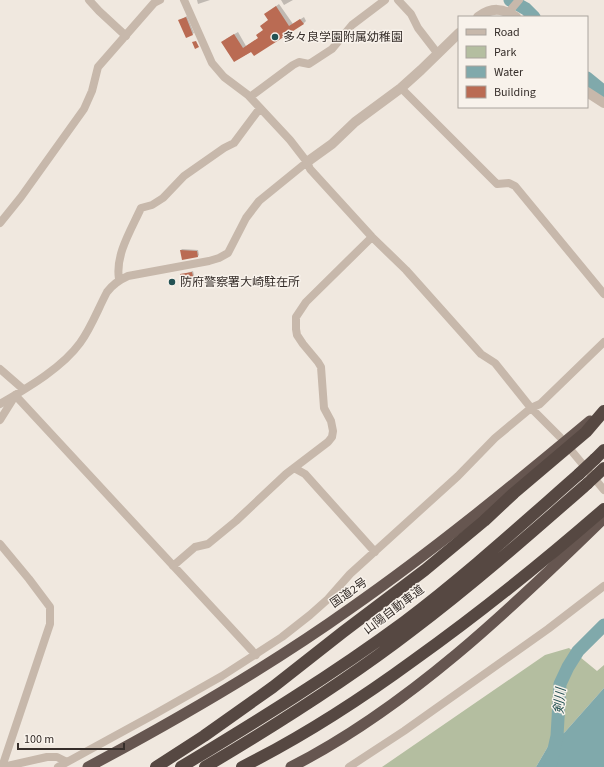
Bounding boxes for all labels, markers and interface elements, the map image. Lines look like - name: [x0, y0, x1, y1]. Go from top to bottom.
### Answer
- legend: [458, 16, 588, 108]
- text: Road: [494, 24, 520, 41]
- place label: 多々良学園附属幼稚園: [283, 29, 403, 46]
- marker: 多々良学園附属幼稚園: [270, 32, 280, 42]
- text: Park: [494, 44, 516, 61]
- text: Water: [494, 64, 524, 81]
- text: Building: [494, 84, 536, 101]
- place label: 防府警察署大崎駐在所: [180, 274, 300, 291]
- marker: 防府警察署大崎駐在所: [167, 277, 177, 287]
- street label: 国道2号: [327, 574, 371, 612]
- street label: 山陽自動車道: [360, 582, 428, 638]
- water label: 剣川: [550, 685, 570, 715]
- scale bar: [18, 725, 124, 751]
- text: 100 m: [24, 731, 54, 748]

